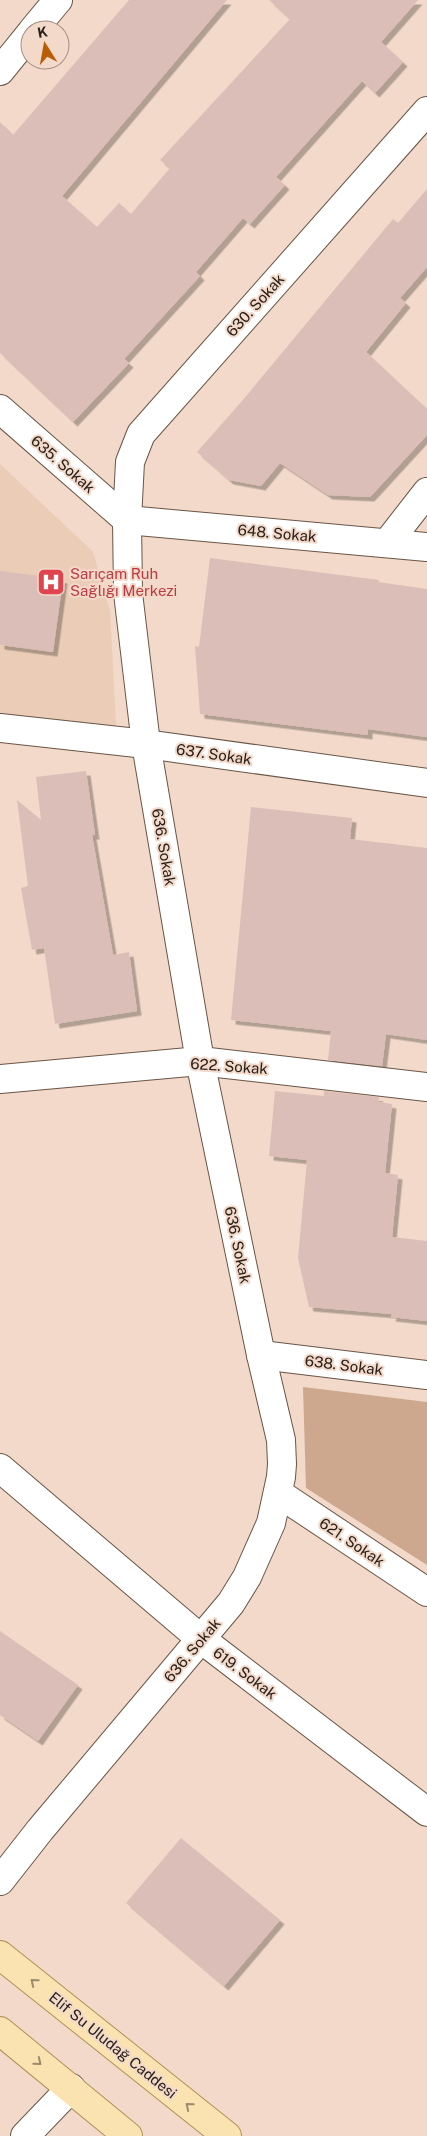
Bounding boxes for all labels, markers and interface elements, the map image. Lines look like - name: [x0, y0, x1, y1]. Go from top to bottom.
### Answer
- north arrow: [20, 20, 70, 70]
- text: K: [36, 23, 49, 41]
- street label: 630. Sokak: [223, 270, 287, 340]
- street label: 635. Sokak: [28, 432, 98, 496]
- street label: 648. Sokak: [237, 521, 317, 545]
- place label: Sarıçam Ruh Sağlığı Merkezi: [70, 565, 177, 599]
- hospital icon: Sarıçam Ruh Sağlığı Merkezi: [36, 567, 66, 597]
- street label: 637. Sokak: [175, 740, 253, 768]
- street label: 636. Sokak: [149, 807, 179, 887]
- street label: 622. Sokak: [190, 1055, 268, 1077]
- street label: 636. Sokak: [222, 1205, 254, 1285]
- street label: 638. Sokak: [304, 1352, 384, 1378]
- street label: 621. Sokak: [316, 1514, 388, 1570]
- street label: 636. Sokak: [160, 1615, 224, 1685]
- street label: 619. Sokak: [210, 1644, 280, 1702]
- one-way arrow: [31, 1979, 40, 1988]
- street label: Elif Su Uludağ Caddesi: [46, 1988, 180, 2102]
- one-way arrow: [32, 2056, 41, 2064]
- one-way arrow: [186, 2103, 195, 2111]

